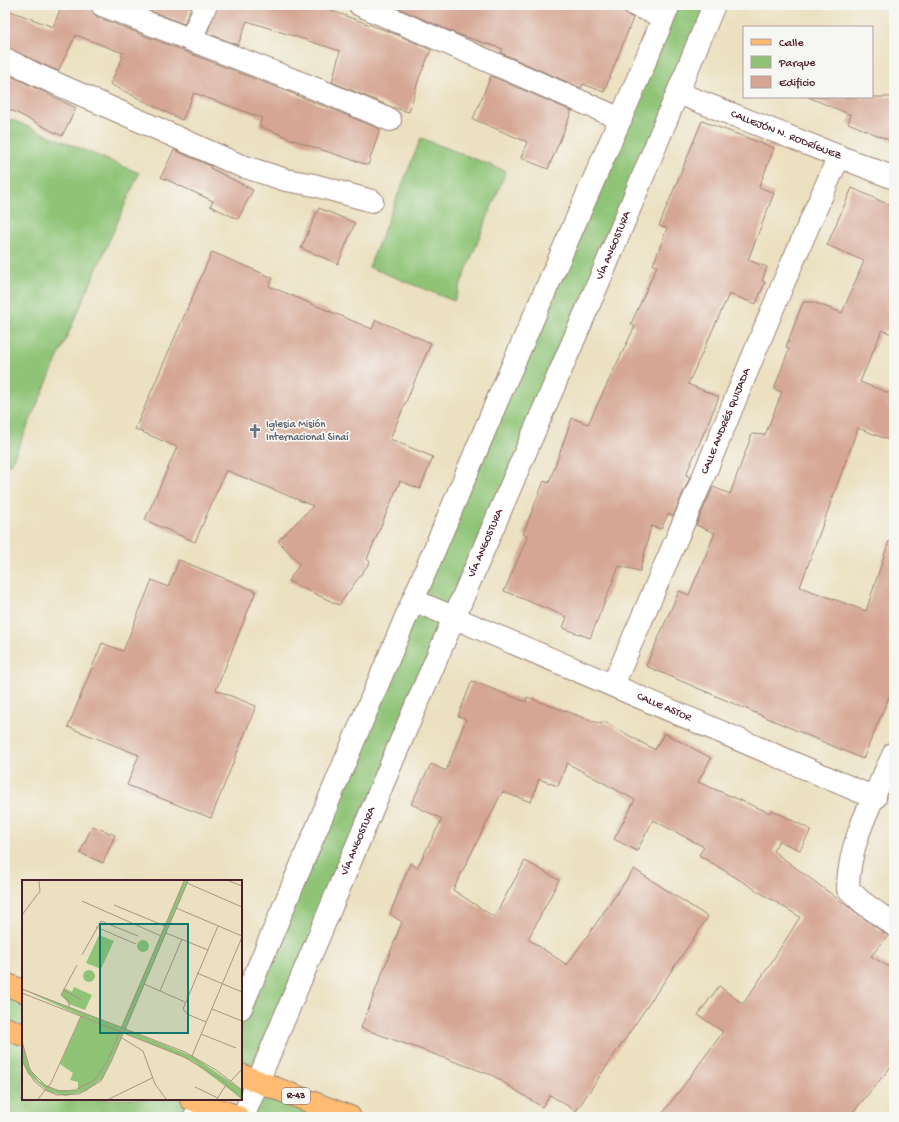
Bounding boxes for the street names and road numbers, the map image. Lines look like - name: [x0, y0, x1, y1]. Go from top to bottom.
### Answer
- street label: CALLEJÓN N. RODRÍGUEZ: [729, 108, 844, 163]
- street label: VÍA ANGOSTURA: [594, 209, 634, 283]
- street label: CALLE ANDRÉS QUIJADA: [699, 366, 754, 476]
- street label: VÍA ANGOSTURA: [466, 507, 506, 580]
- street label: CALLE ASTOR: [635, 691, 694, 725]
- street label: VÍA ANGOSTURA: [339, 805, 379, 878]
- road number: R-43: [282, 1088, 310, 1104]

